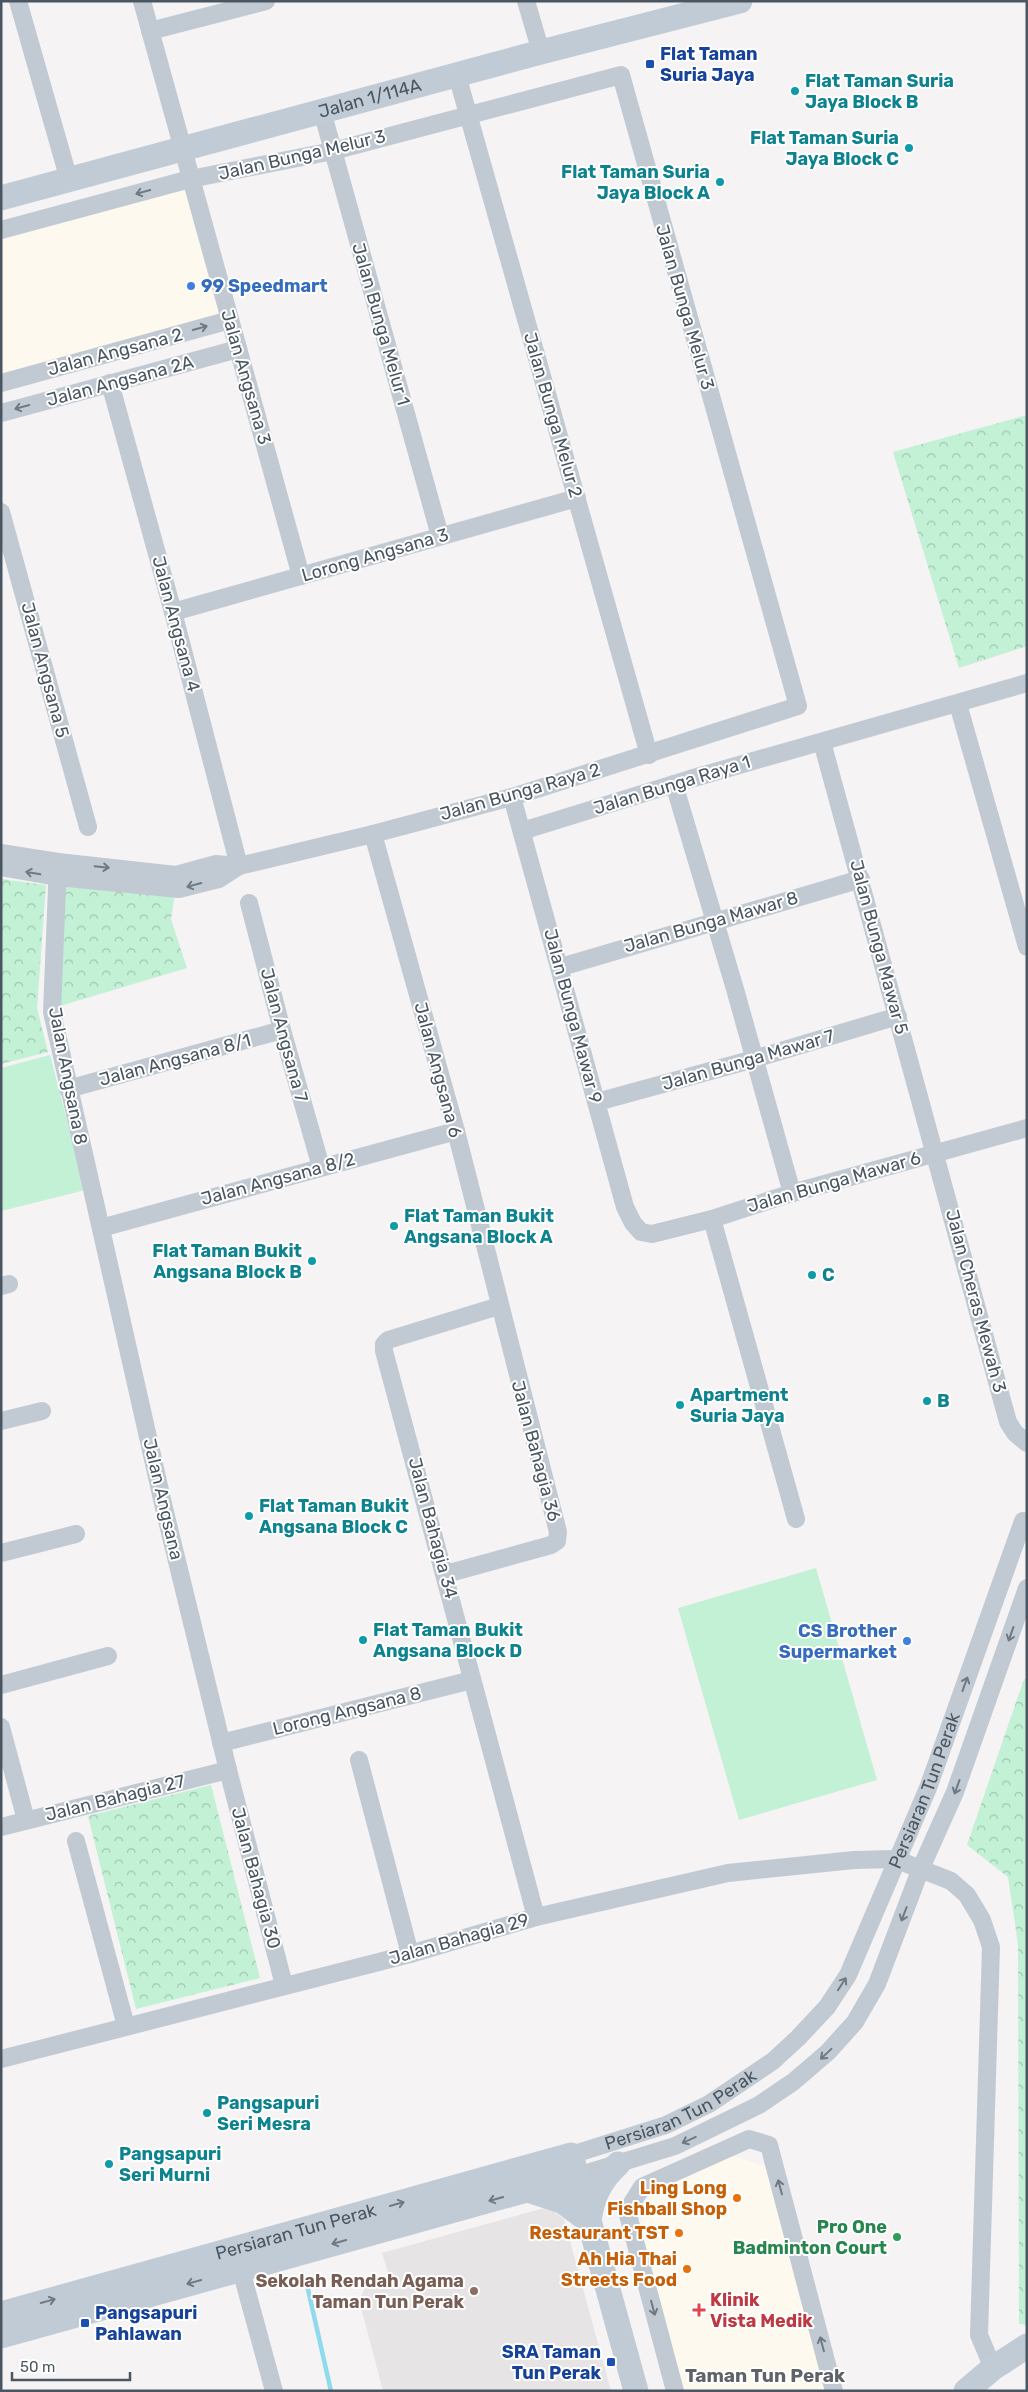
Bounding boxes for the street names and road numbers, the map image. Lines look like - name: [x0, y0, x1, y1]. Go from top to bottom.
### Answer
- street label: Jalan 1/114A: [316, 74, 424, 123]
- street label: Jalan Bunga Melur 3: [216, 125, 388, 185]
- street label: Jalan Bunga Melur 3: [651, 222, 719, 392]
- street label: Jalan Bunga Melur 1: [347, 240, 415, 408]
- street label: Jalan Angsana 3: [216, 307, 276, 447]
- street label: Jalan Angsana 2: [45, 323, 185, 381]
- street label: Jalan Bunga Melur 2: [519, 330, 587, 500]
- street label: Jalan Angsana 2A: [44, 351, 196, 411]
- street label: Lorong Angsana 3: [299, 524, 451, 586]
- street label: Jalan Angsana 4: [147, 554, 205, 694]
- street label: Jalan Angsana 5: [16, 600, 74, 740]
- street label: Jalan Bunga Raya 1: [591, 751, 753, 819]
- street label: Jalan Bunga Raya 2: [437, 759, 603, 825]
- street label: Jalan Bunga Mawar 5: [845, 857, 913, 1037]
- street label: Jalan Bunga Mawar 8: [621, 887, 801, 957]
- street label: Jalan Bunga Mawar 9: [539, 926, 607, 1106]
- street label: Jalan Angsana 7: [256, 966, 312, 1104]
- street label: Jalan Angsana 6: [409, 1000, 467, 1140]
- street label: Jalan Angsana 8: [44, 1005, 92, 1147]
- street label: Jalan Bunga Mawar 7: [659, 1025, 837, 1095]
- street label: Jalan Angsana 8/1: [97, 1029, 253, 1091]
- street label: Jalan Bunga Mawar 6: [745, 1147, 924, 1217]
- street label: Jalan Angsana 8/2: [198, 1148, 358, 1210]
- street label: Jalan Cheras Mewah 3: [941, 1207, 1011, 1395]
- street label: Jalan Bahagia 36: [507, 1378, 565, 1524]
- street label: Jalan Angsana: [138, 1436, 188, 1562]
- street label: Jalan Bahagia 34: [404, 1455, 462, 1601]
- street label: Lorong Angsana 8: [270, 1682, 424, 1740]
- street label: Persiaran Tun Perak: [884, 1709, 965, 1872]
- street label: Jalan Bahagia 27: [43, 1770, 187, 1826]
- street label: Jalan Bahagia 30: [227, 1805, 285, 1951]
- street label: Jalan Bahagia 29: [387, 1909, 531, 1969]
- street label: Persiaran Tun Perak: [602, 2064, 761, 2155]
- street label: Persiaran Tun Perak: [213, 2199, 379, 2265]

